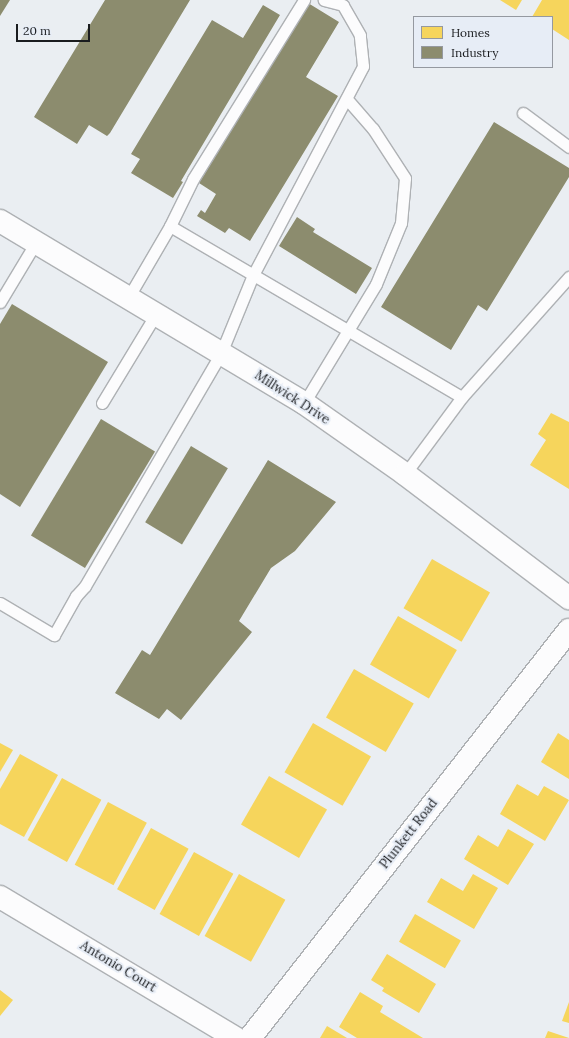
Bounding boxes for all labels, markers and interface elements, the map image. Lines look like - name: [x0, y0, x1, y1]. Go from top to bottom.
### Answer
- scale bar: [18, 16, 92, 42]
- legend: [413, 16, 553, 68]
- text: 20 m: [23, 23, 51, 38]
- text: Homes: [451, 25, 490, 40]
- text: Industry: [451, 45, 498, 60]
- street label: Millwick Drive: [251, 368, 333, 428]
- street label: Plunkett Road: [377, 796, 441, 872]
- street label: Antonio Court: [77, 938, 159, 996]

